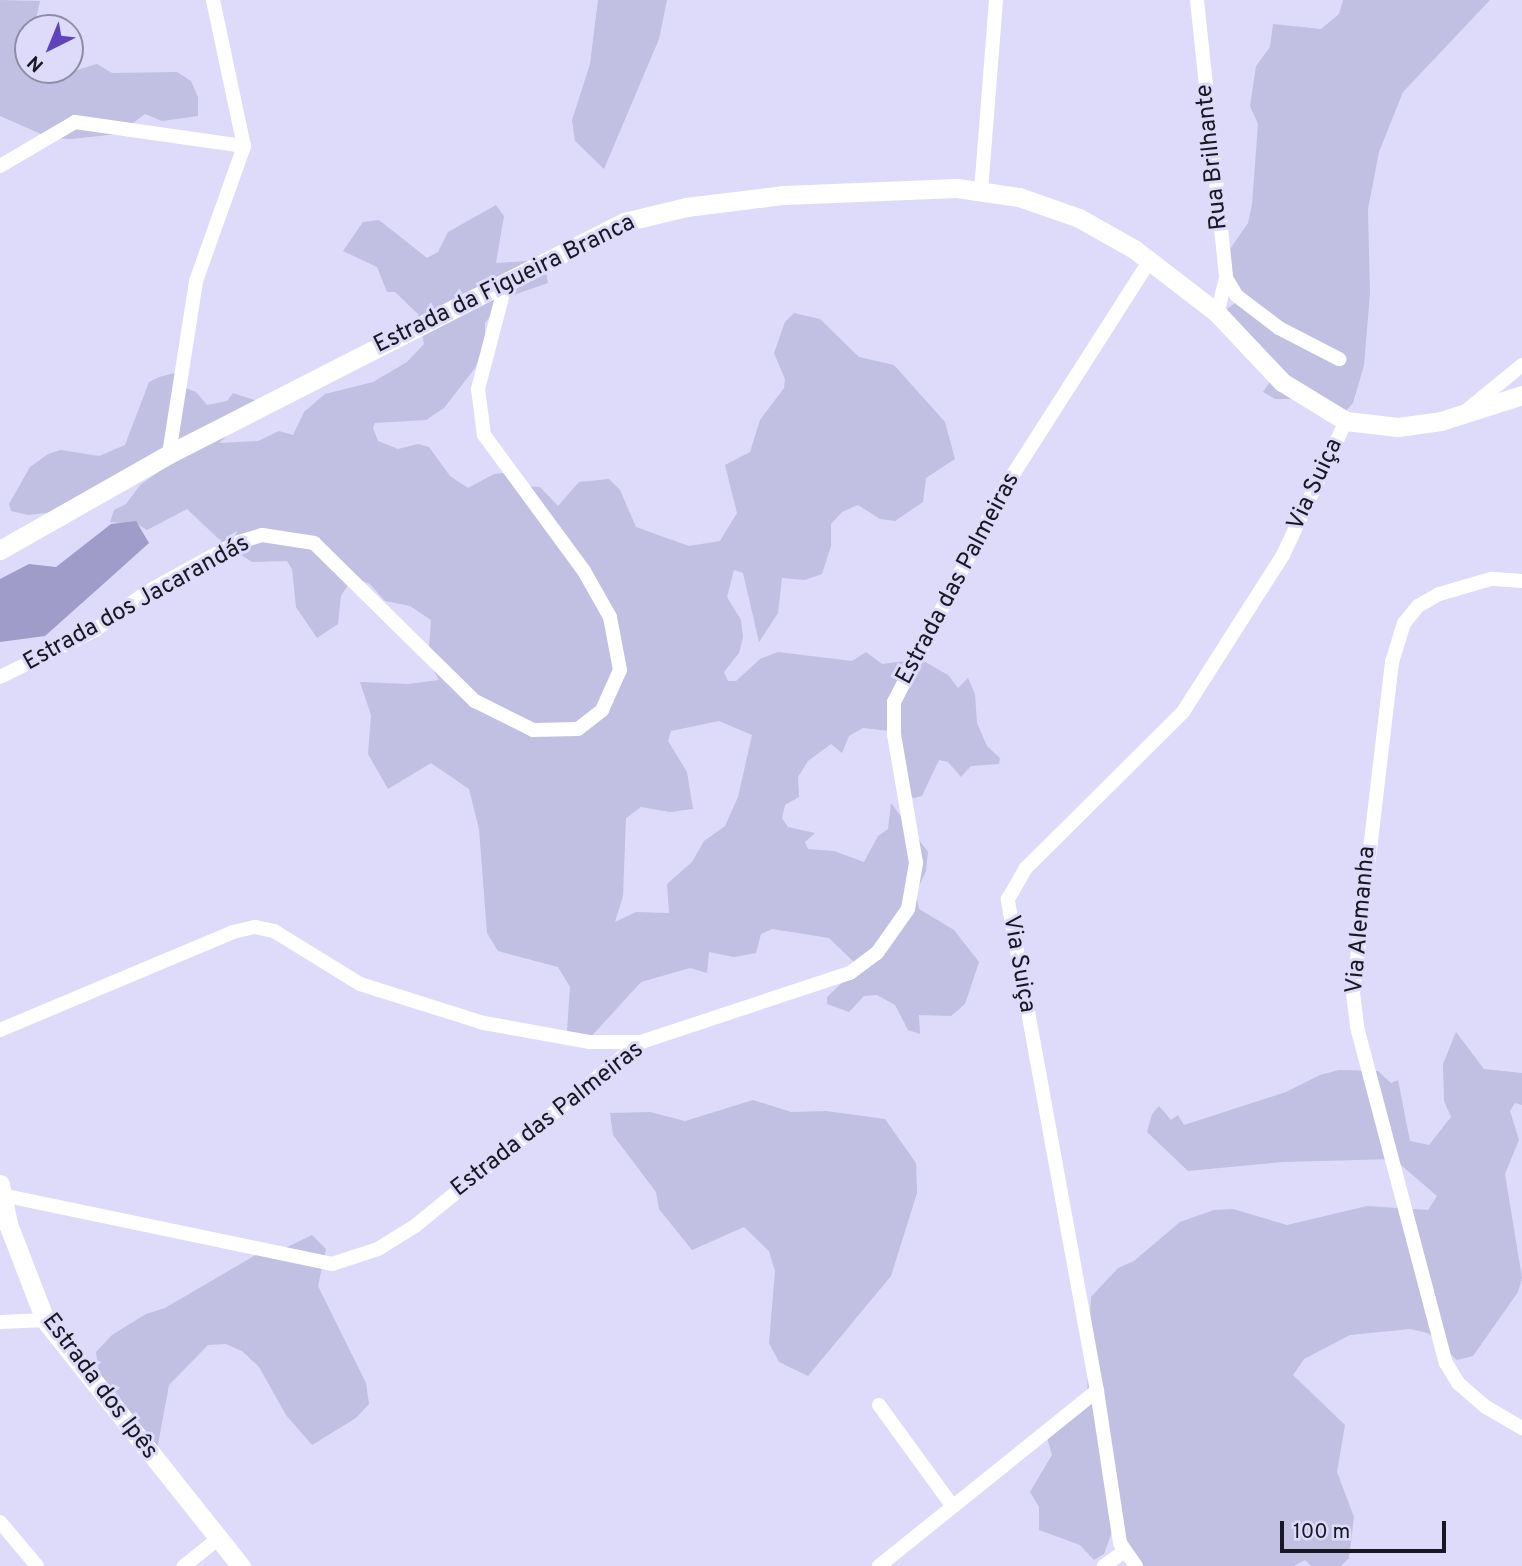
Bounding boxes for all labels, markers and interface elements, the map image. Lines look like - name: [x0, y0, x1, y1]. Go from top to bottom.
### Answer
- north arrow: [14, 14, 84, 84]
- text: N: [23, 49, 49, 76]
- street label: Rua Brilhante: [1191, 83, 1235, 231]
- street label: Estrada da Figueira Branca: [370, 209, 640, 361]
- street label: Via Suiça: [1282, 434, 1350, 536]
- street label: Estrada das Palmeiras: [891, 468, 1027, 690]
- street label: Estrada dos Jacarandás: [19, 530, 255, 678]
- street label: Via Alemanha: [1341, 845, 1383, 995]
- street label: Via Suiça: [995, 913, 1041, 1015]
- street label: Estrada das Palmeiras: [446, 1036, 650, 1204]
- street label: Estrada dos Ipês: [35, 1308, 163, 1466]
- scale bar: [1284, 1506, 1450, 1550]
- text: 100 m: [1293, 1519, 1350, 1546]

